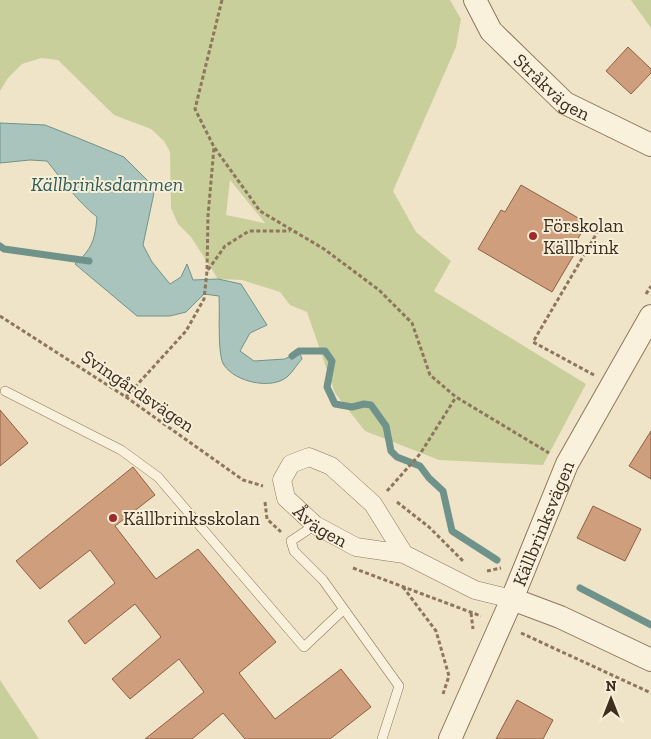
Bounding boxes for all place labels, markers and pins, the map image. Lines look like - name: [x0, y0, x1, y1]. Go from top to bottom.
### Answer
- place label: Förskolan Källbrink: [543, 214, 624, 259]
- marker: Förskolan Källbrink: [527, 230, 539, 242]
- place label: Källbrinksskolan: [123, 507, 260, 530]
- marker: Källbrinksskolan: [107, 512, 119, 524]

